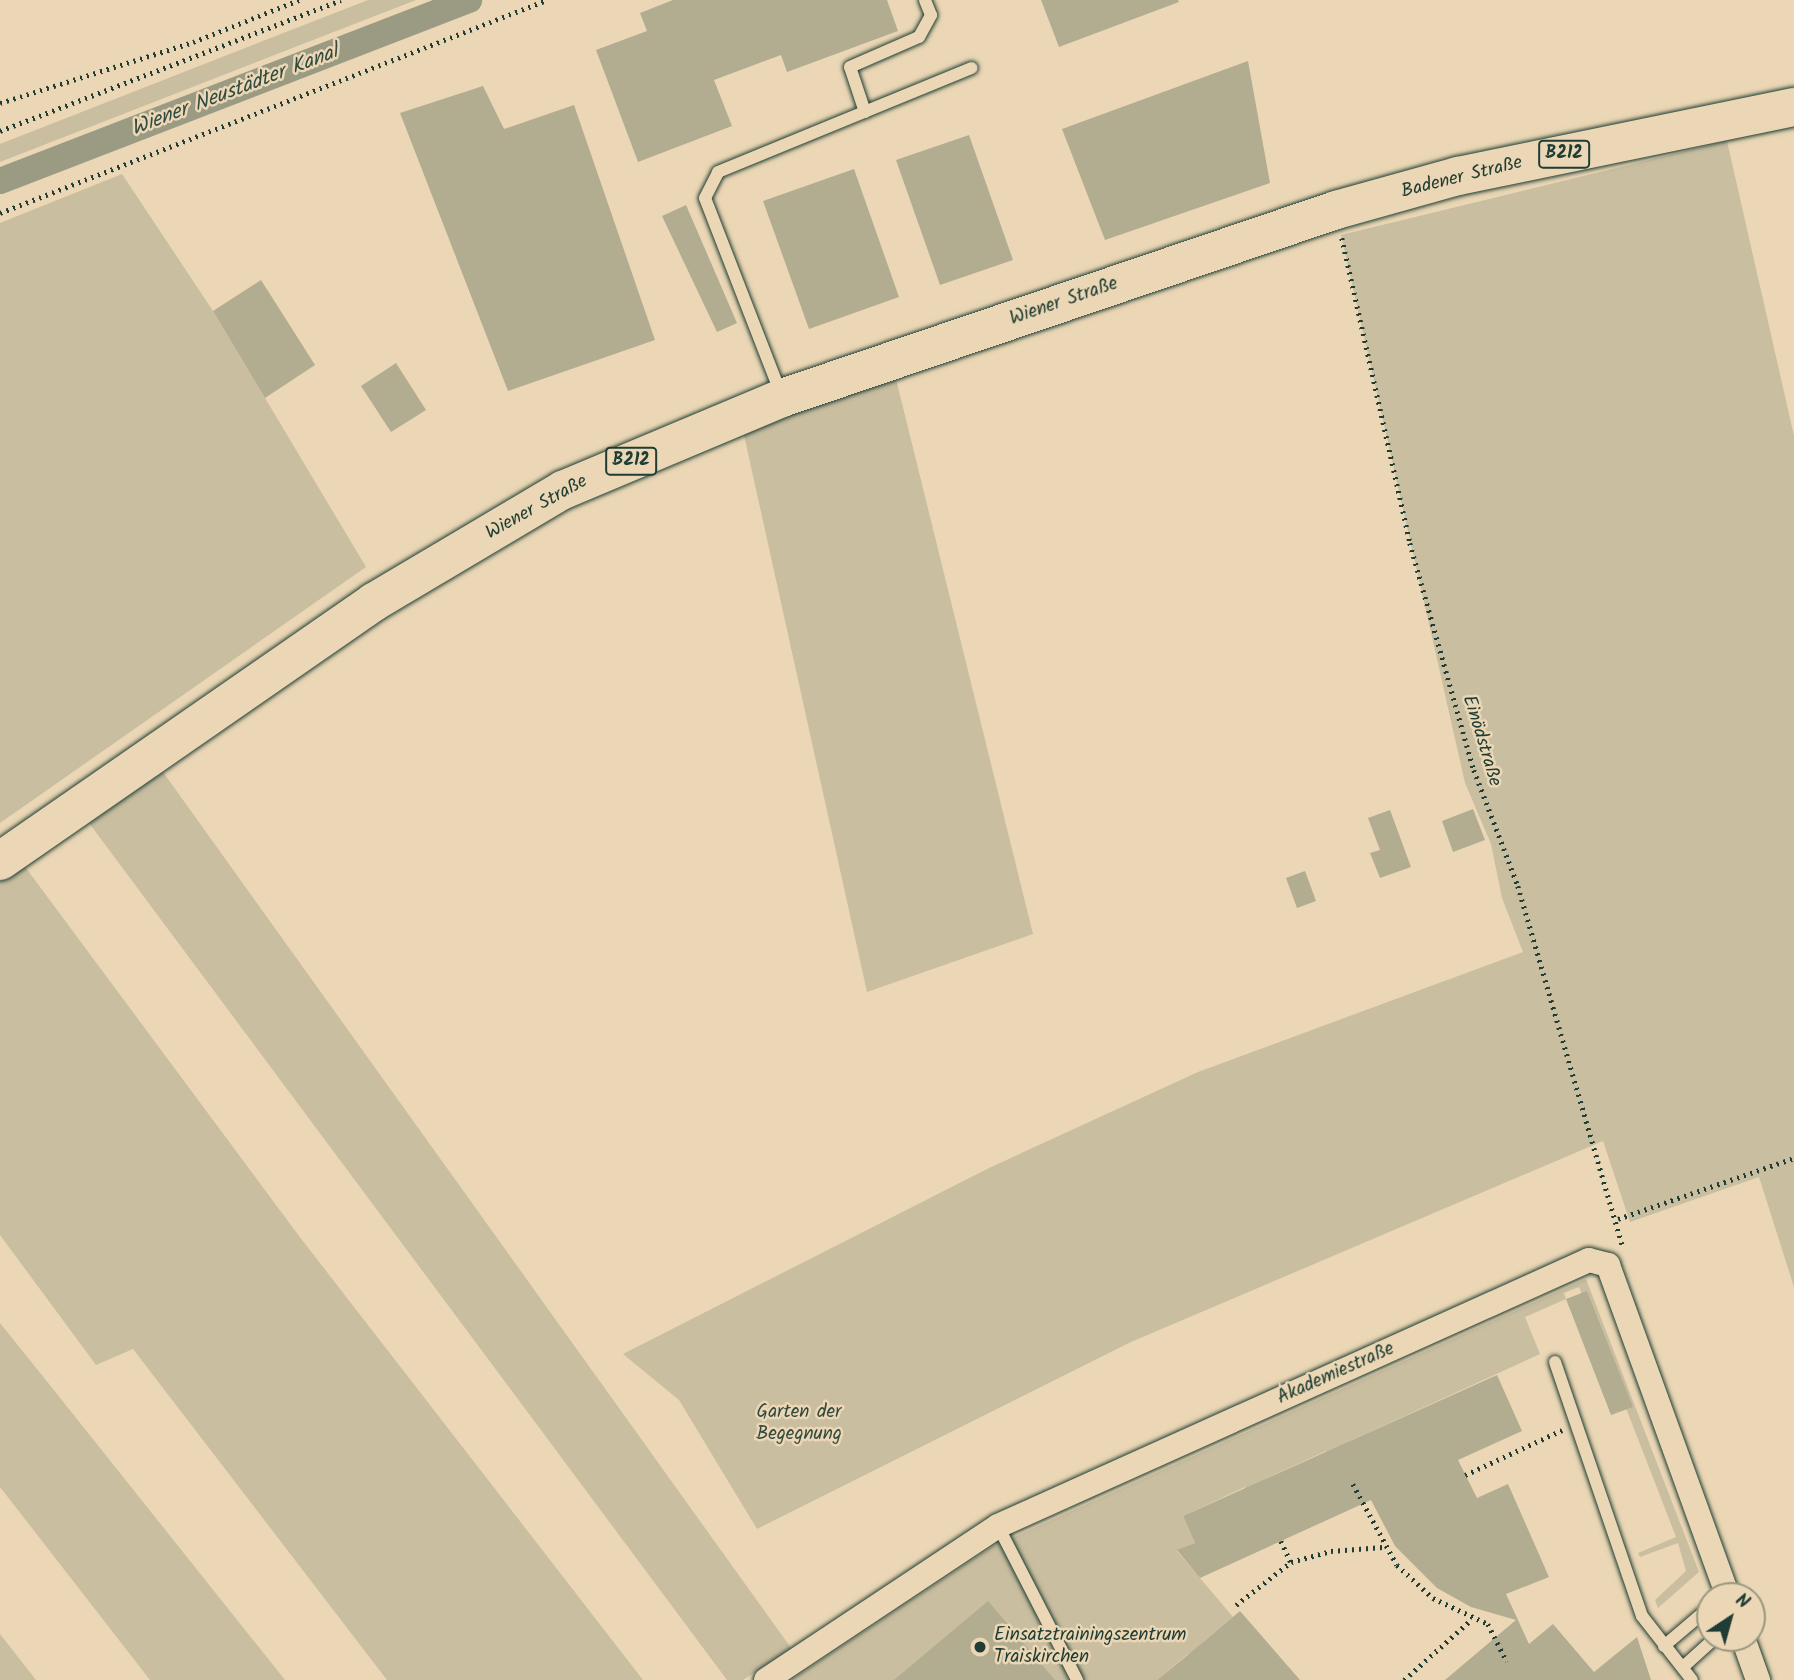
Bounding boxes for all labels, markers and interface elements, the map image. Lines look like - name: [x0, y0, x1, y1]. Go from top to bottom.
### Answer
- water label: Wiener Neustädter Kanal: [128, 40, 342, 142]
- road number: B212: [1538, 140, 1590, 168]
- street label: Badener Straße: [1399, 152, 1525, 204]
- street label: Wiener Straße: [1007, 273, 1121, 331]
- road number: B212: [605, 447, 657, 476]
- street label: Wiener Straße: [482, 471, 592, 545]
- street label: Einödstraße: [1456, 693, 1506, 789]
- street label: Akademiestraße: [1274, 1338, 1398, 1410]
- park label: Garten der Begegnung: [756, 1402, 842, 1446]
- north arrow: [1696, 1582, 1766, 1652]
- text: N: [1728, 1586, 1756, 1617]
- place label: Einsatztrainingszentrum Traiskirchen: [994, 1625, 1186, 1669]
- marker: Einsatztrainingszentrum Traiskirchen: [972, 1639, 988, 1655]

